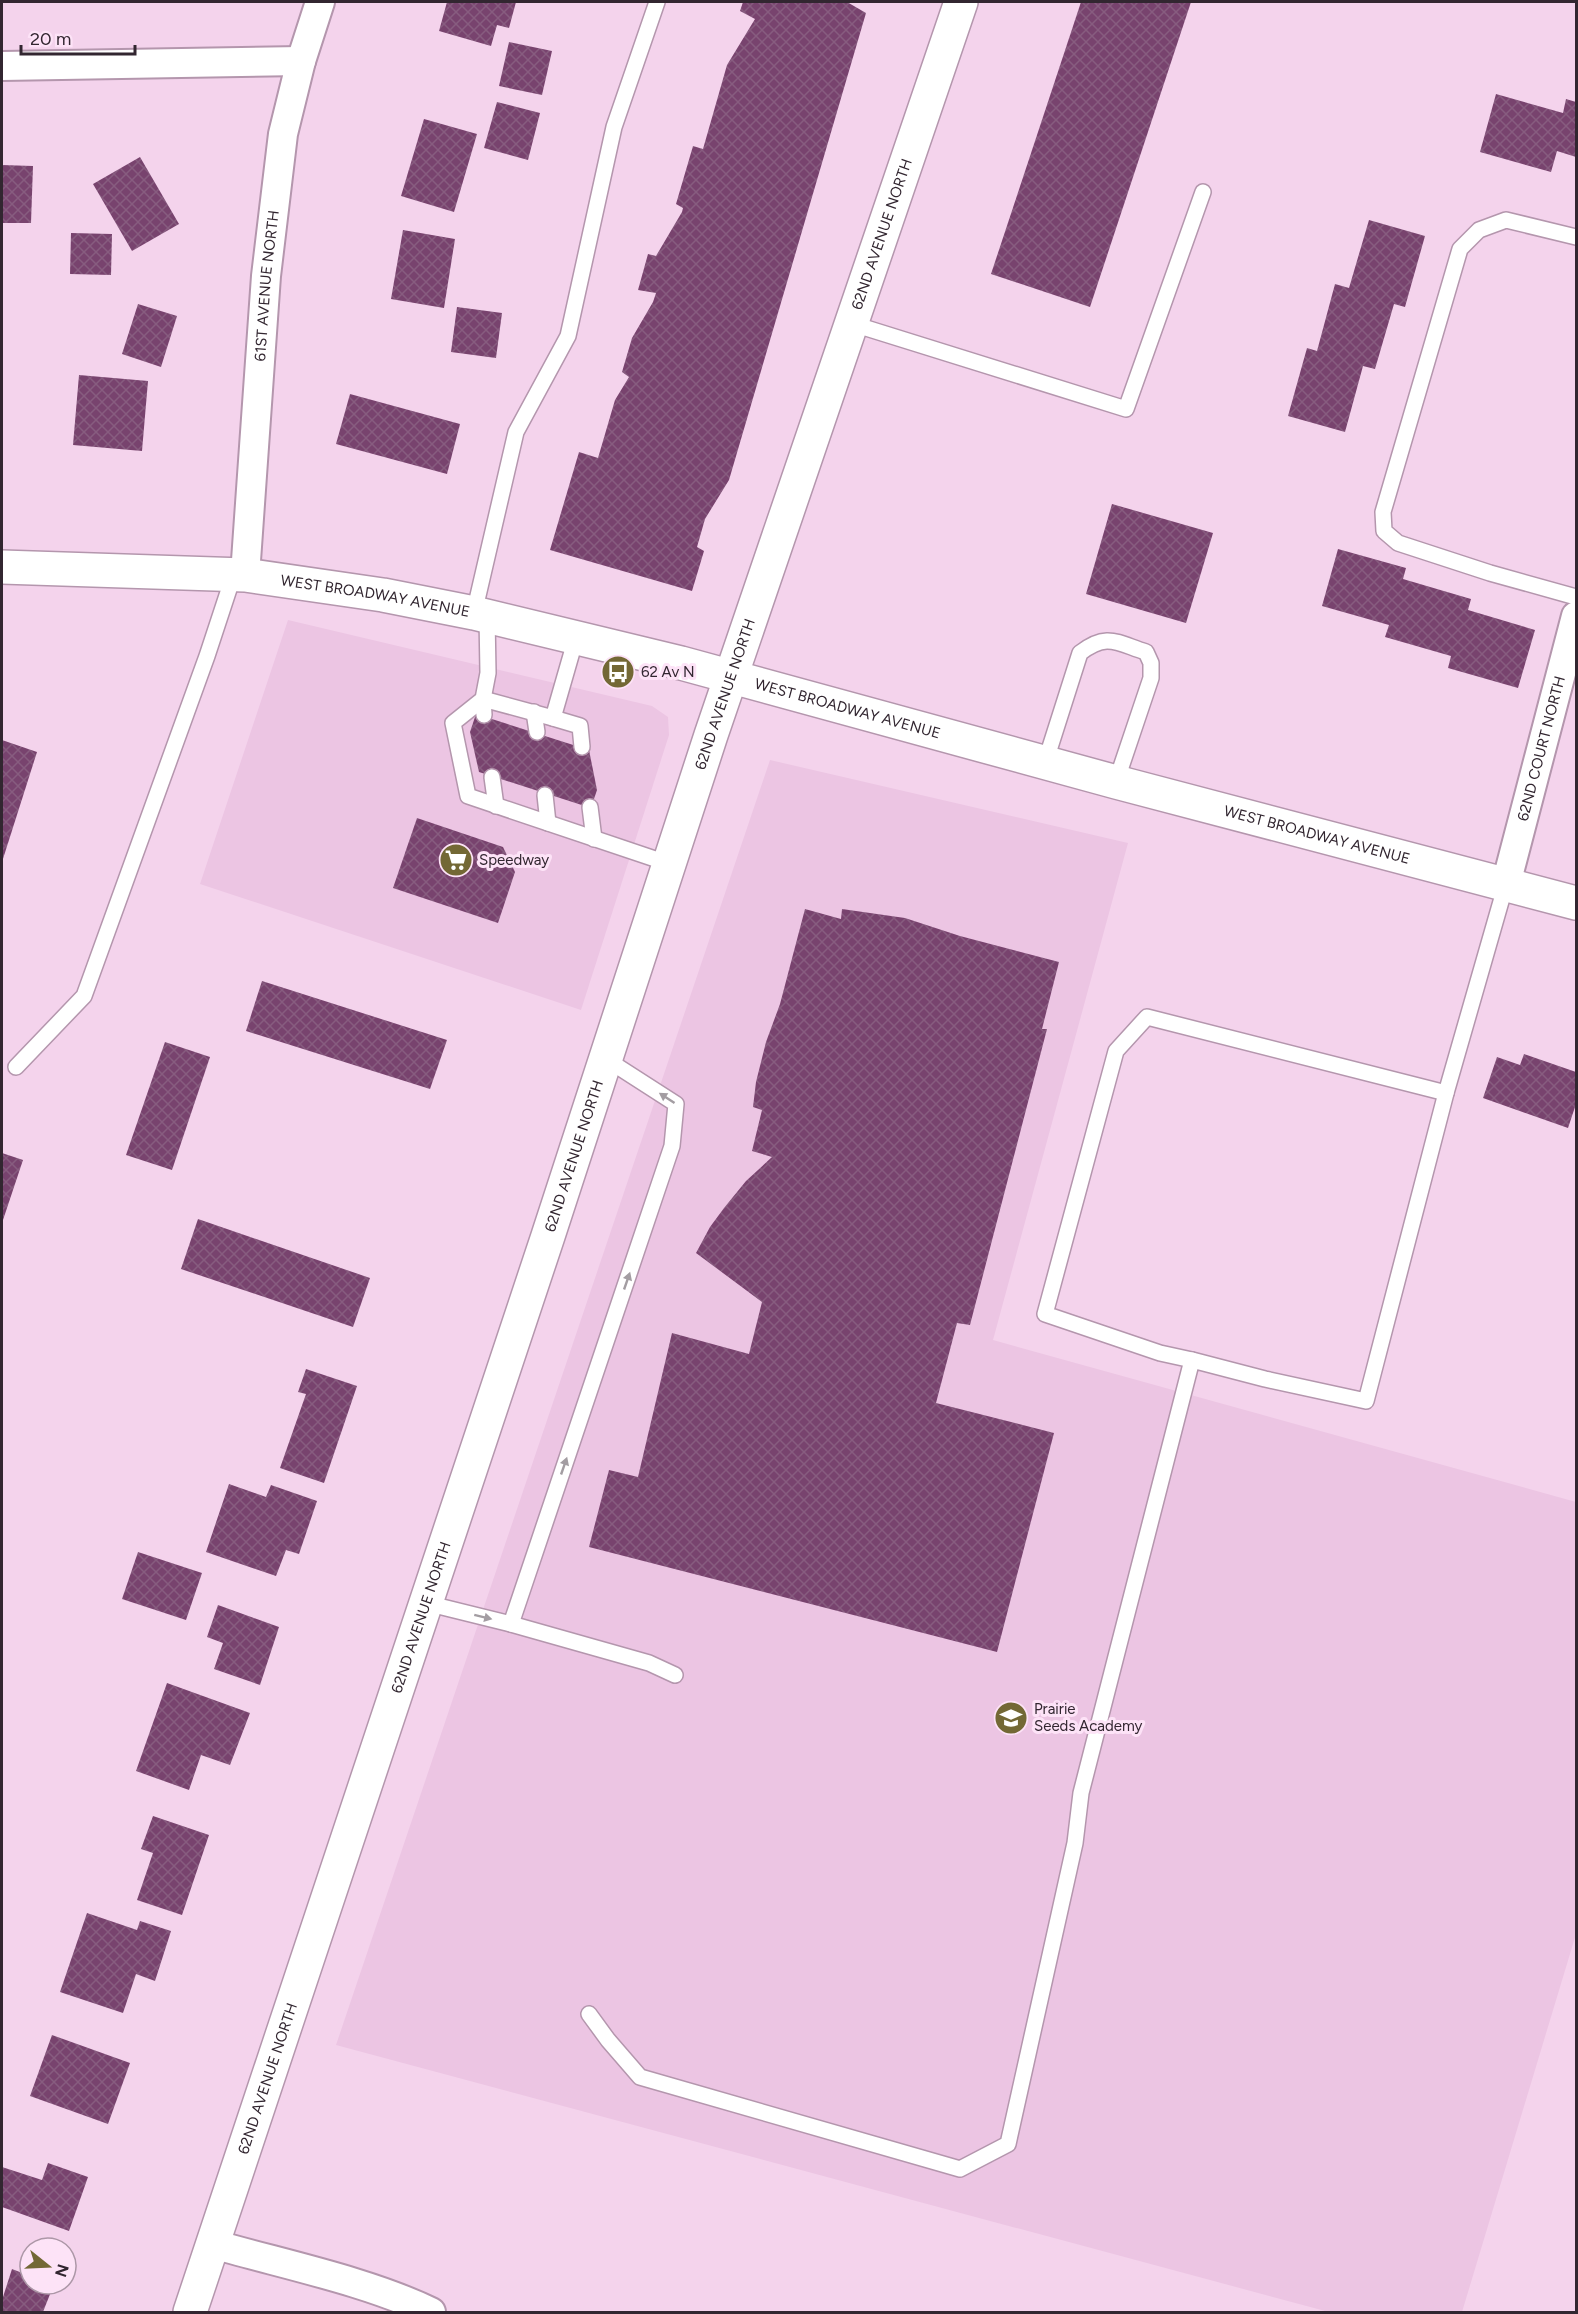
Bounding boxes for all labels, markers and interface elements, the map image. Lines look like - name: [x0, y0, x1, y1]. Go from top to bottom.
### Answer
- scale bar: [21, 18, 135, 56]
- text: 20 m: [30, 28, 71, 50]
- street label: 62ND AVENUE NORTH: [848, 156, 916, 312]
- street label: 61ST AVENUE NORTH: [251, 209, 283, 362]
- street label: WEST BROADWAY AVENUE: [279, 571, 471, 621]
- street label: 62ND AVENUE NORTH: [691, 616, 759, 772]
- bus stop icon: 62 Av N: [600, 654, 636, 690]
- place label: 62 Av N: [641, 663, 695, 681]
- street label: 62ND COURT NORTH: [1514, 674, 1569, 823]
- street label: WEST BROADWAY AVENUE: [753, 675, 942, 743]
- street label: WEST BROADWAY AVENUE: [1222, 802, 1412, 868]
- supermarket icon: Speedway: [438, 842, 474, 878]
- place label: Speedway: [479, 851, 549, 869]
- street label: 62ND AVENUE NORTH: [541, 1078, 607, 1234]
- one-way arrow: [659, 1093, 675, 1104]
- one-way arrow: [622, 1272, 632, 1290]
- one-way arrow: [560, 1456, 570, 1474]
- street label: 62ND AVENUE NORTH: [388, 1539, 455, 1695]
- one-way arrow: [474, 1612, 492, 1622]
- school or university icon: Prairie Seeds Academy: [993, 1700, 1029, 1736]
- place label: Prairie Seeds Academy: [1034, 1700, 1143, 1735]
- street label: 62ND AVENUE NORTH: [234, 2001, 301, 2157]
- north arrow: [18, 2236, 78, 2296]
- text: N: [51, 2262, 73, 2279]

